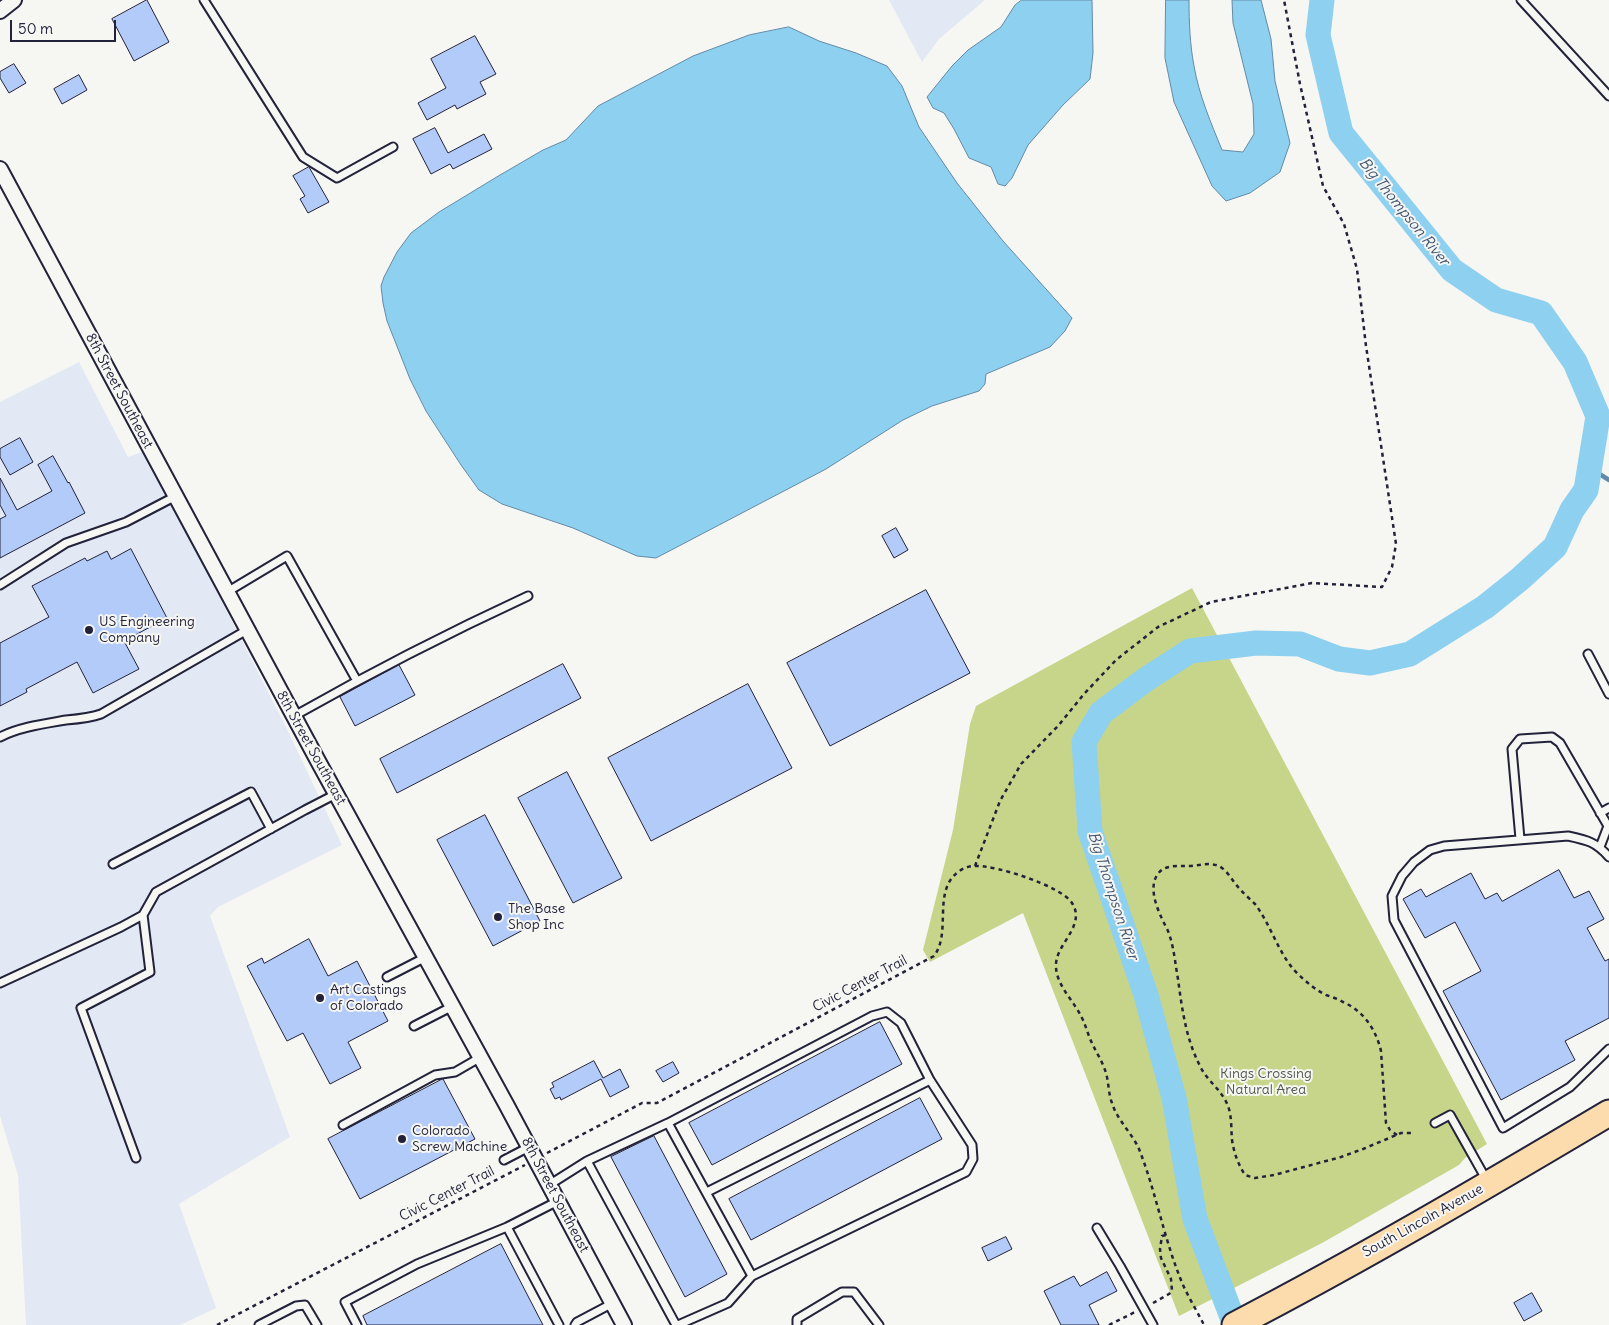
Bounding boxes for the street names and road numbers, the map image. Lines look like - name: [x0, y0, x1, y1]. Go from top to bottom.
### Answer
- street label: 8th Street Southeast: [82, 330, 156, 452]
- street label: 8th Street Southeast: [273, 688, 349, 808]
- street label: Civic Center Trail: [810, 952, 910, 1016]
- street label: 8th Street Southeast: [518, 1134, 592, 1256]
- street label: Civic Center Trail: [397, 1163, 497, 1225]
- street label: South Lincoln Avenue: [1360, 1181, 1486, 1261]

